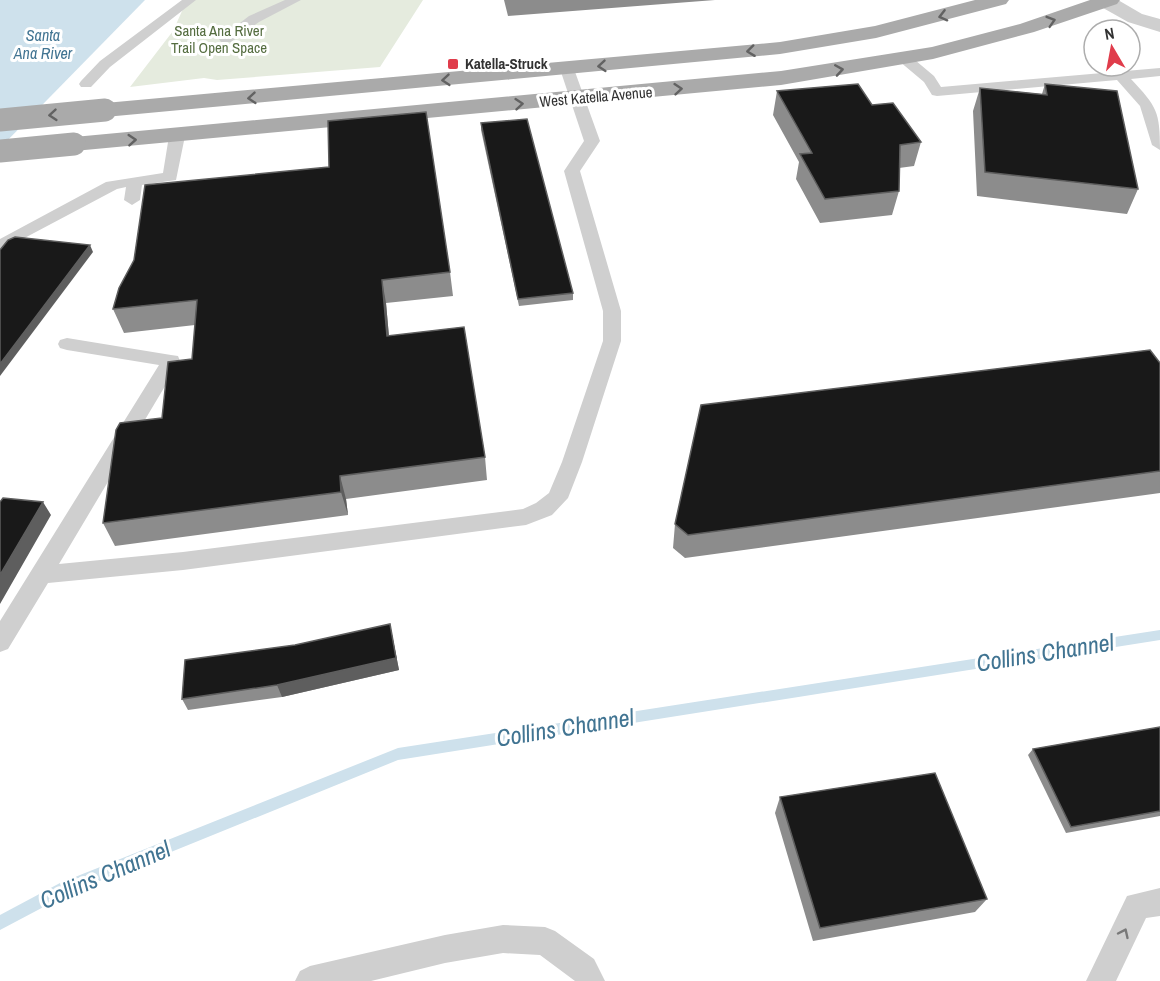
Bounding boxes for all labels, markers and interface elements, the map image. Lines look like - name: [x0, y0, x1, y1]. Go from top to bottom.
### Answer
- one-way arrow: [938, 8, 948, 21]
- one-way arrow: [1045, 16, 1056, 28]
- north arrow: [1082, 18, 1142, 78]
- park label: Santa Ana River Trail Open Space: [171, 20, 267, 58]
- text: N: [1103, 22, 1116, 45]
- water label: Santa Ana River: [13, 24, 73, 64]
- one-way arrow: [747, 44, 756, 57]
- place label: Katella-Struck: [465, 53, 548, 74]
- marker: Katella-Struck: [446, 57, 460, 71]
- one-way arrow: [598, 59, 607, 72]
- one-way arrow: [834, 64, 844, 76]
- one-way arrow: [442, 73, 451, 86]
- street label: West Katella Avenue: [539, 81, 653, 112]
- one-way arrow: [673, 83, 682, 96]
- one-way arrow: [248, 91, 257, 104]
- one-way arrow: [515, 98, 524, 111]
- one-way arrow: [48, 108, 57, 121]
- one-way arrow: [128, 134, 137, 147]
- water label: Collins Channel: [974, 625, 1117, 679]
- water label: Collins Channel: [494, 700, 637, 754]
- water label: Collins Channel: [34, 832, 175, 916]
- one-way arrow: [1117, 928, 1129, 939]

